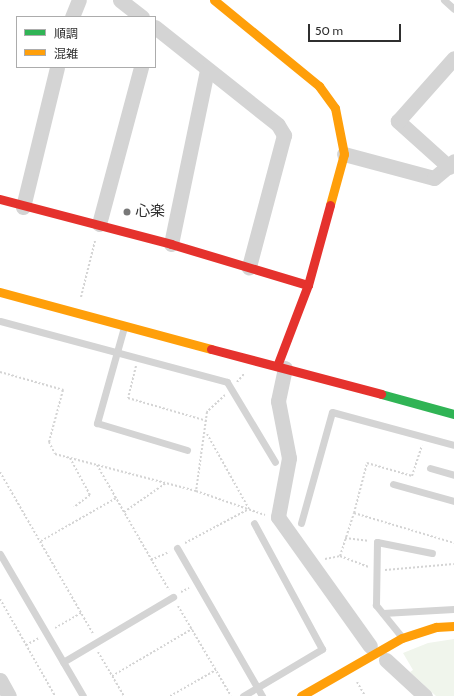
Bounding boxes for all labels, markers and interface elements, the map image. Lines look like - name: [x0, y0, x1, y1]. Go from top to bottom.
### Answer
- legend: [16, 16, 156, 68]
- scale bar: [310, 16, 403, 42]
- text: 50 m: [315, 23, 343, 38]
- text: 順調: [54, 26, 78, 41]
- text: 混雑: [54, 46, 78, 61]
- place label: 心楽: [135, 203, 165, 221]
- marker: 心楽: [122, 207, 132, 217]

